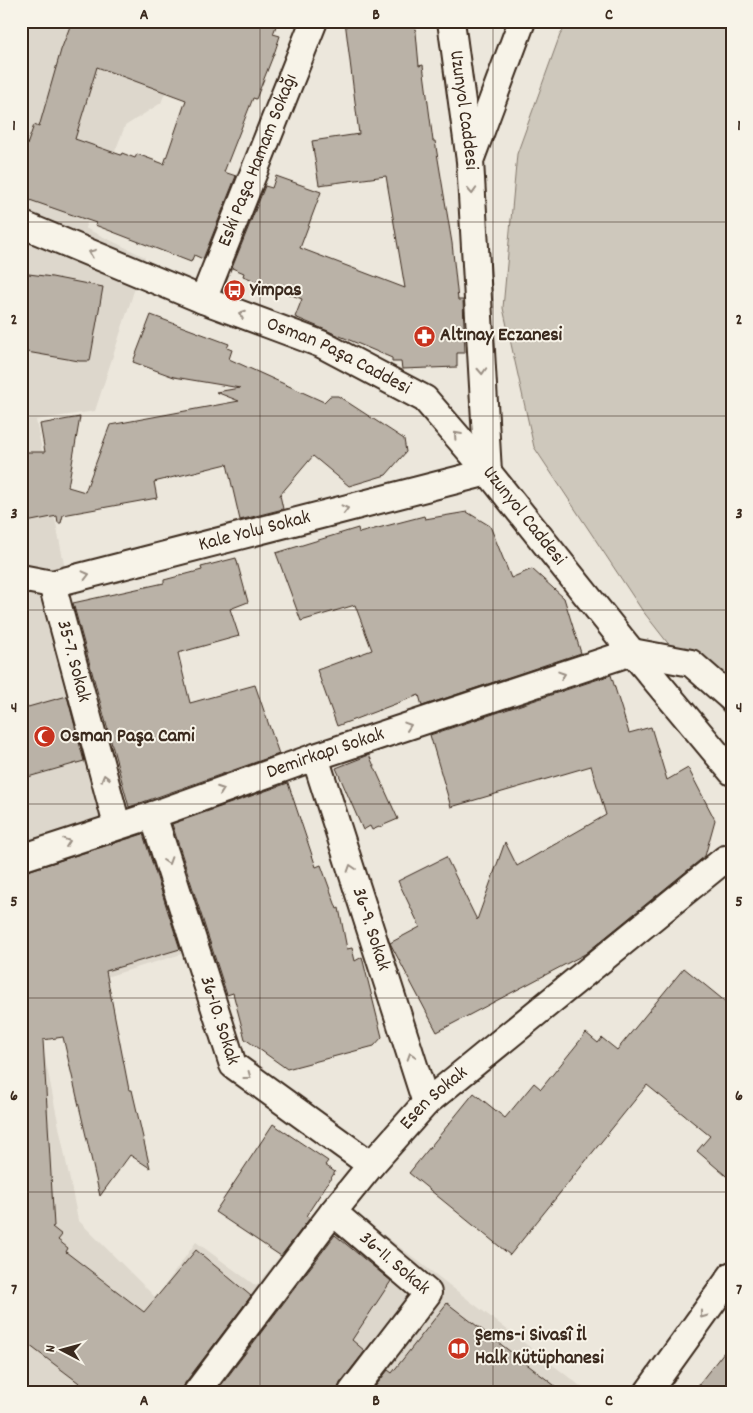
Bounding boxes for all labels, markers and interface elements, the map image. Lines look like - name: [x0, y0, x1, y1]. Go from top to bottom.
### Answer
- text: A: [140, 4, 149, 27]
- text: B: [372, 4, 380, 27]
- text: C: [605, 4, 613, 27]
- street label: Uzunyol Caddesi: [441, 49, 485, 171]
- street label: Eski Paşa Hamam Sokağı: [211, 70, 305, 251]
- text: 1: [12, 115, 16, 138]
- text: 1: [737, 115, 741, 138]
- one-way arrow: [466, 187, 477, 195]
- one-way arrow: [88, 248, 96, 258]
- place label: Yimpas: [249, 277, 302, 305]
- bus stop icon: Yimpas: [222, 279, 246, 303]
- text: 2: [11, 309, 18, 332]
- text: 2: [736, 309, 743, 332]
- one-way arrow: [238, 310, 247, 320]
- street label: Osman Paşa Caddesi: [262, 311, 416, 403]
- place label: Altınay Eczanesi: [440, 322, 563, 350]
- pharmacy icon: Altınay Eczanesi: [412, 324, 436, 348]
- one-way arrow: [477, 367, 488, 375]
- one-way arrow: [454, 431, 463, 440]
- street label: Uzunyol Caddesi: [475, 461, 572, 572]
- text: 3: [10, 503, 18, 526]
- text: 3: [735, 503, 743, 526]
- street label: Kale Yolu Sokak: [196, 504, 314, 560]
- one-way arrow: [340, 504, 348, 514]
- one-way arrow: [81, 571, 89, 581]
- street label: 35-7. Sokak: [48, 617, 97, 705]
- one-way arrow: [558, 671, 566, 681]
- text: 4: [11, 697, 17, 720]
- text: 4: [736, 697, 742, 720]
- street label: Demirkapı Sokak: [263, 721, 388, 787]
- one-way arrow: [403, 722, 412, 732]
- place label: Osman Paşa Cami: [60, 723, 195, 751]
- mosque icon: Osman Paşa Cami: [32, 725, 56, 749]
- one-way arrow: [100, 775, 110, 783]
- one-way arrow: [217, 786, 225, 796]
- one-way arrow: [63, 838, 71, 848]
- one-way arrow: [162, 857, 172, 865]
- one-way arrow: [347, 865, 357, 873]
- street label: 36-9. Sokak: [344, 884, 397, 975]
- text: 5: [10, 891, 18, 914]
- text: 5: [735, 891, 743, 914]
- street label: 36-10. Sokak: [191, 973, 246, 1069]
- one-way arrow: [407, 1052, 417, 1061]
- street label: Esen Sokak: [394, 1060, 474, 1137]
- one-way arrow: [242, 1070, 252, 1079]
- text: 6: [10, 1085, 18, 1108]
- text: 6: [735, 1085, 743, 1108]
- street label: 36-11. Sokak: [352, 1225, 436, 1302]
- text: 7: [11, 1279, 17, 1302]
- text: 7: [736, 1279, 742, 1302]
- one-way arrow: [700, 1309, 709, 1319]
- place label: Şems-i Sivasî İl Halk Kütüphanesi: [475, 1322, 604, 1373]
- north arrow: [38, 1326, 88, 1376]
- library icon: Şems-i Sivasî İl Halk Kütüphanesi: [447, 1336, 471, 1360]
- text: N: [41, 1344, 61, 1353]
- text: A: [140, 1390, 149, 1413]
- text: B: [372, 1390, 380, 1413]
- text: C: [605, 1390, 613, 1413]

